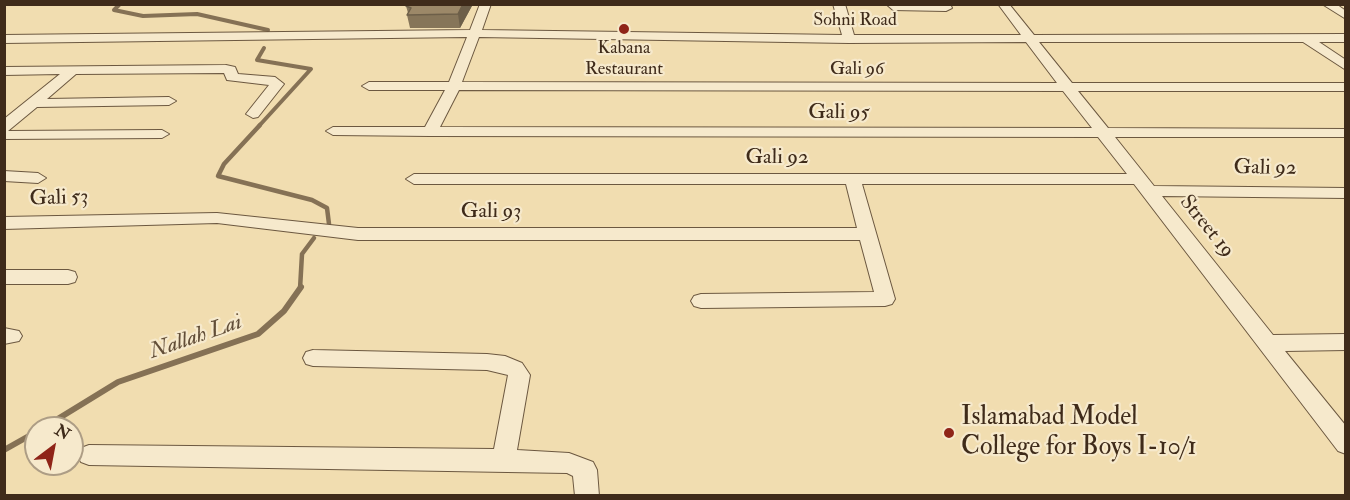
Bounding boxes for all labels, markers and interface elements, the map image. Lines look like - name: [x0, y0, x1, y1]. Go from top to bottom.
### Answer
- street label: Sohni Road: [813, 10, 897, 32]
- marker: Kabana Restaurant: [617, 22, 631, 36]
- place label: Kabana Restaurant: [585, 38, 663, 80]
- street label: Gali 96: [830, 59, 884, 81]
- street label: Gali 95: [808, 100, 870, 126]
- street label: Gali 92: [745, 145, 809, 171]
- street label: Gali 92: [1233, 156, 1297, 182]
- street label: Gali 53: [29, 185, 89, 213]
- street label: Street 19: [1173, 191, 1239, 263]
- street label: Gali 93: [461, 199, 521, 225]
- water label: Nallah Lai: [146, 310, 246, 366]
- place label: Islamabad Model College for Boys I-10/1: [961, 402, 1197, 464]
- north arrow: [24, 416, 84, 476]
- text: N: [51, 420, 74, 445]
- marker: Islamabad Model College for Boys I-10/1: [942, 426, 956, 440]

